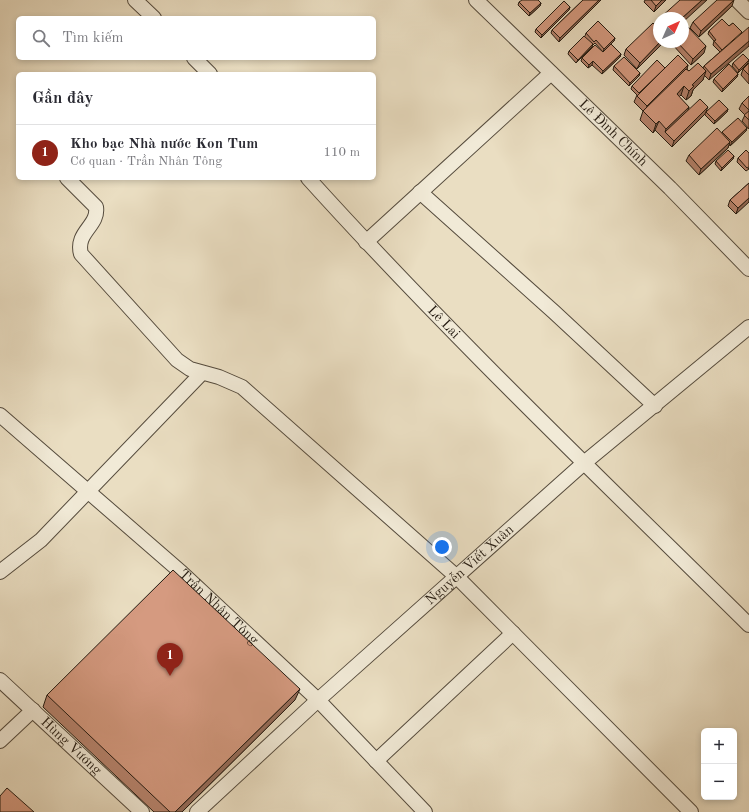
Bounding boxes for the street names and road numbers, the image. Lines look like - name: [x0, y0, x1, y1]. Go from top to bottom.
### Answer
- street label: Lê Đình Chính: [576, 97, 650, 169]
- street label: Lê Lai: [425, 303, 463, 341]
- street label: Nguyễn Viết Xuân: [423, 522, 517, 608]
- street label: Trần Nhân Tông: [176, 567, 261, 648]
- street label: Hùng Vương: [38, 715, 104, 778]

